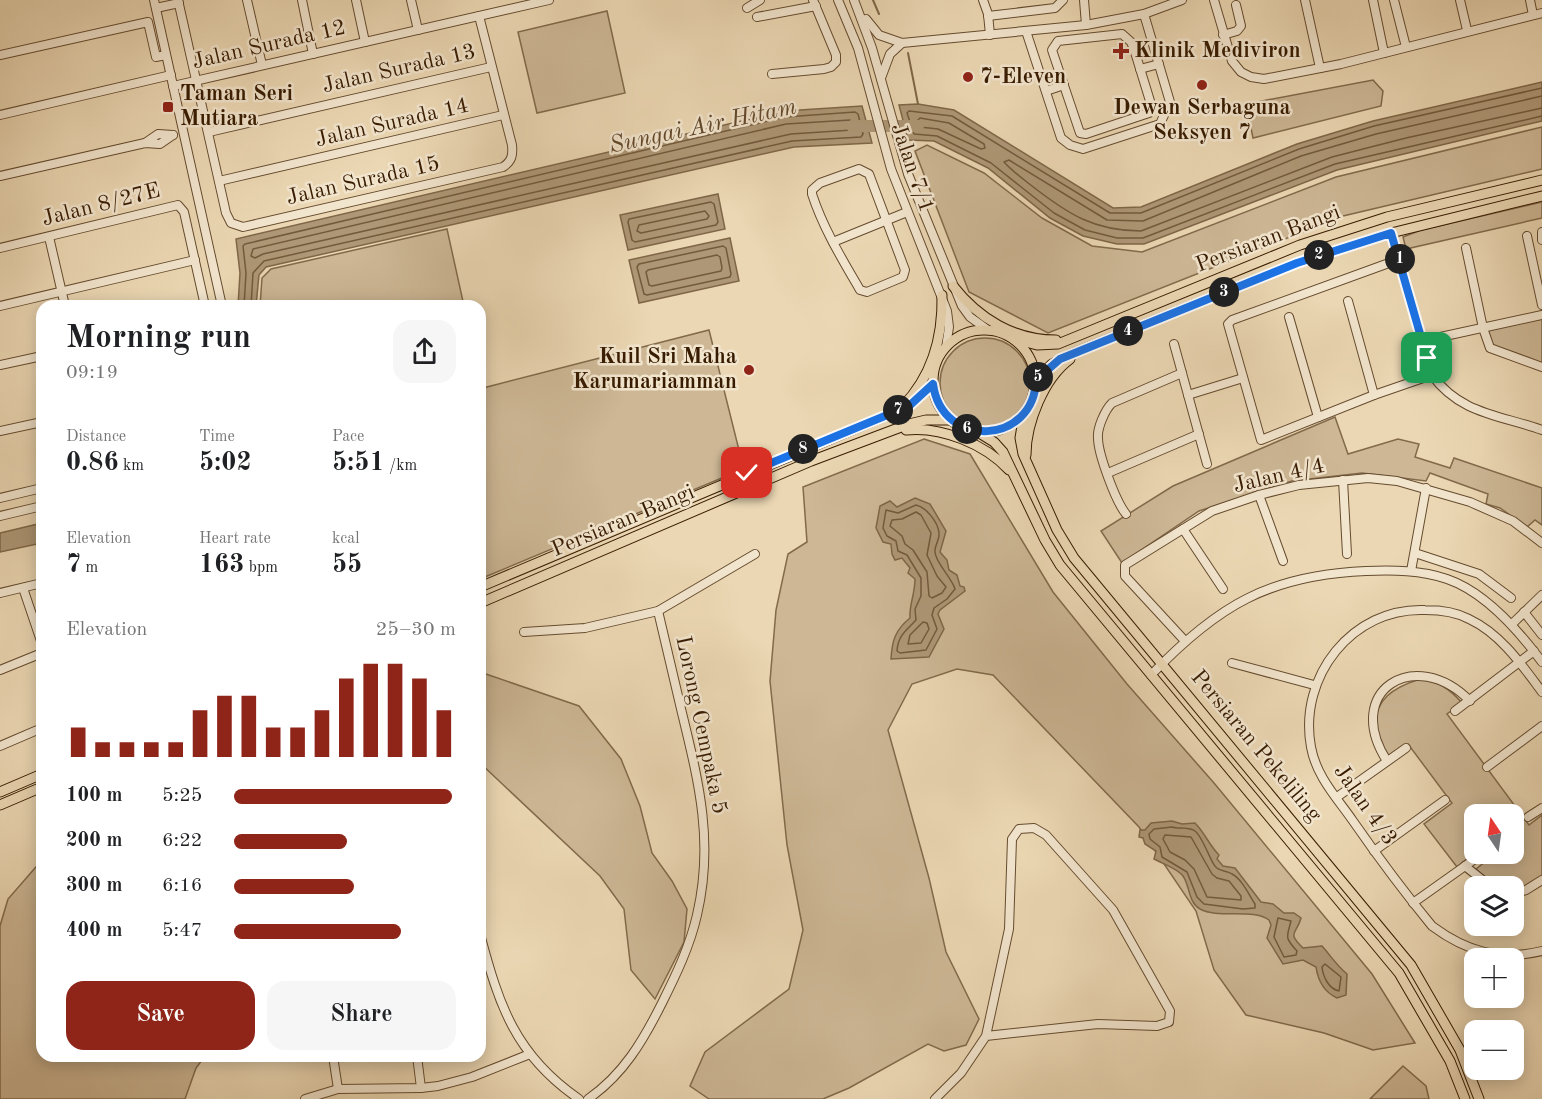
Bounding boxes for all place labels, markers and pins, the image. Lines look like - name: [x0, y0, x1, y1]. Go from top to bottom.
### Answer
- place label: Klinik Mediviron: [1134, 40, 1301, 62]
- marker: Klinik Mediviron: [1112, 42, 1130, 60]
- place label: 7-Eleven: [980, 66, 1066, 88]
- marker: 7-Eleven: [961, 70, 975, 84]
- marker: Dewan Serbaguna Seksyen 7: [1195, 78, 1209, 92]
- place label: Taman Seri Mutiara: [180, 83, 293, 130]
- place label: Dewan Serbaguna Seksyen 7: [1113, 97, 1291, 144]
- marker: Taman Seri Mutiara: [161, 100, 175, 114]
- pin: 2: [1304, 240, 1334, 270]
- pin: 1: [1385, 244, 1415, 274]
- pin: 3: [1209, 277, 1239, 307]
- pin: 4: [1113, 316, 1143, 346]
- pin: [1401, 332, 1452, 383]
- place label: Kuil Sri Maha Karumariamman: [573, 346, 737, 393]
- pin: 5: [1023, 362, 1053, 392]
- marker: Kuil Sri Maha Karumariamman: [742, 363, 756, 377]
- pin: 7: [883, 395, 913, 425]
- pin: 6: [952, 414, 982, 444]
- pin: 8: [788, 434, 818, 464]
- pin: [721, 447, 772, 498]

